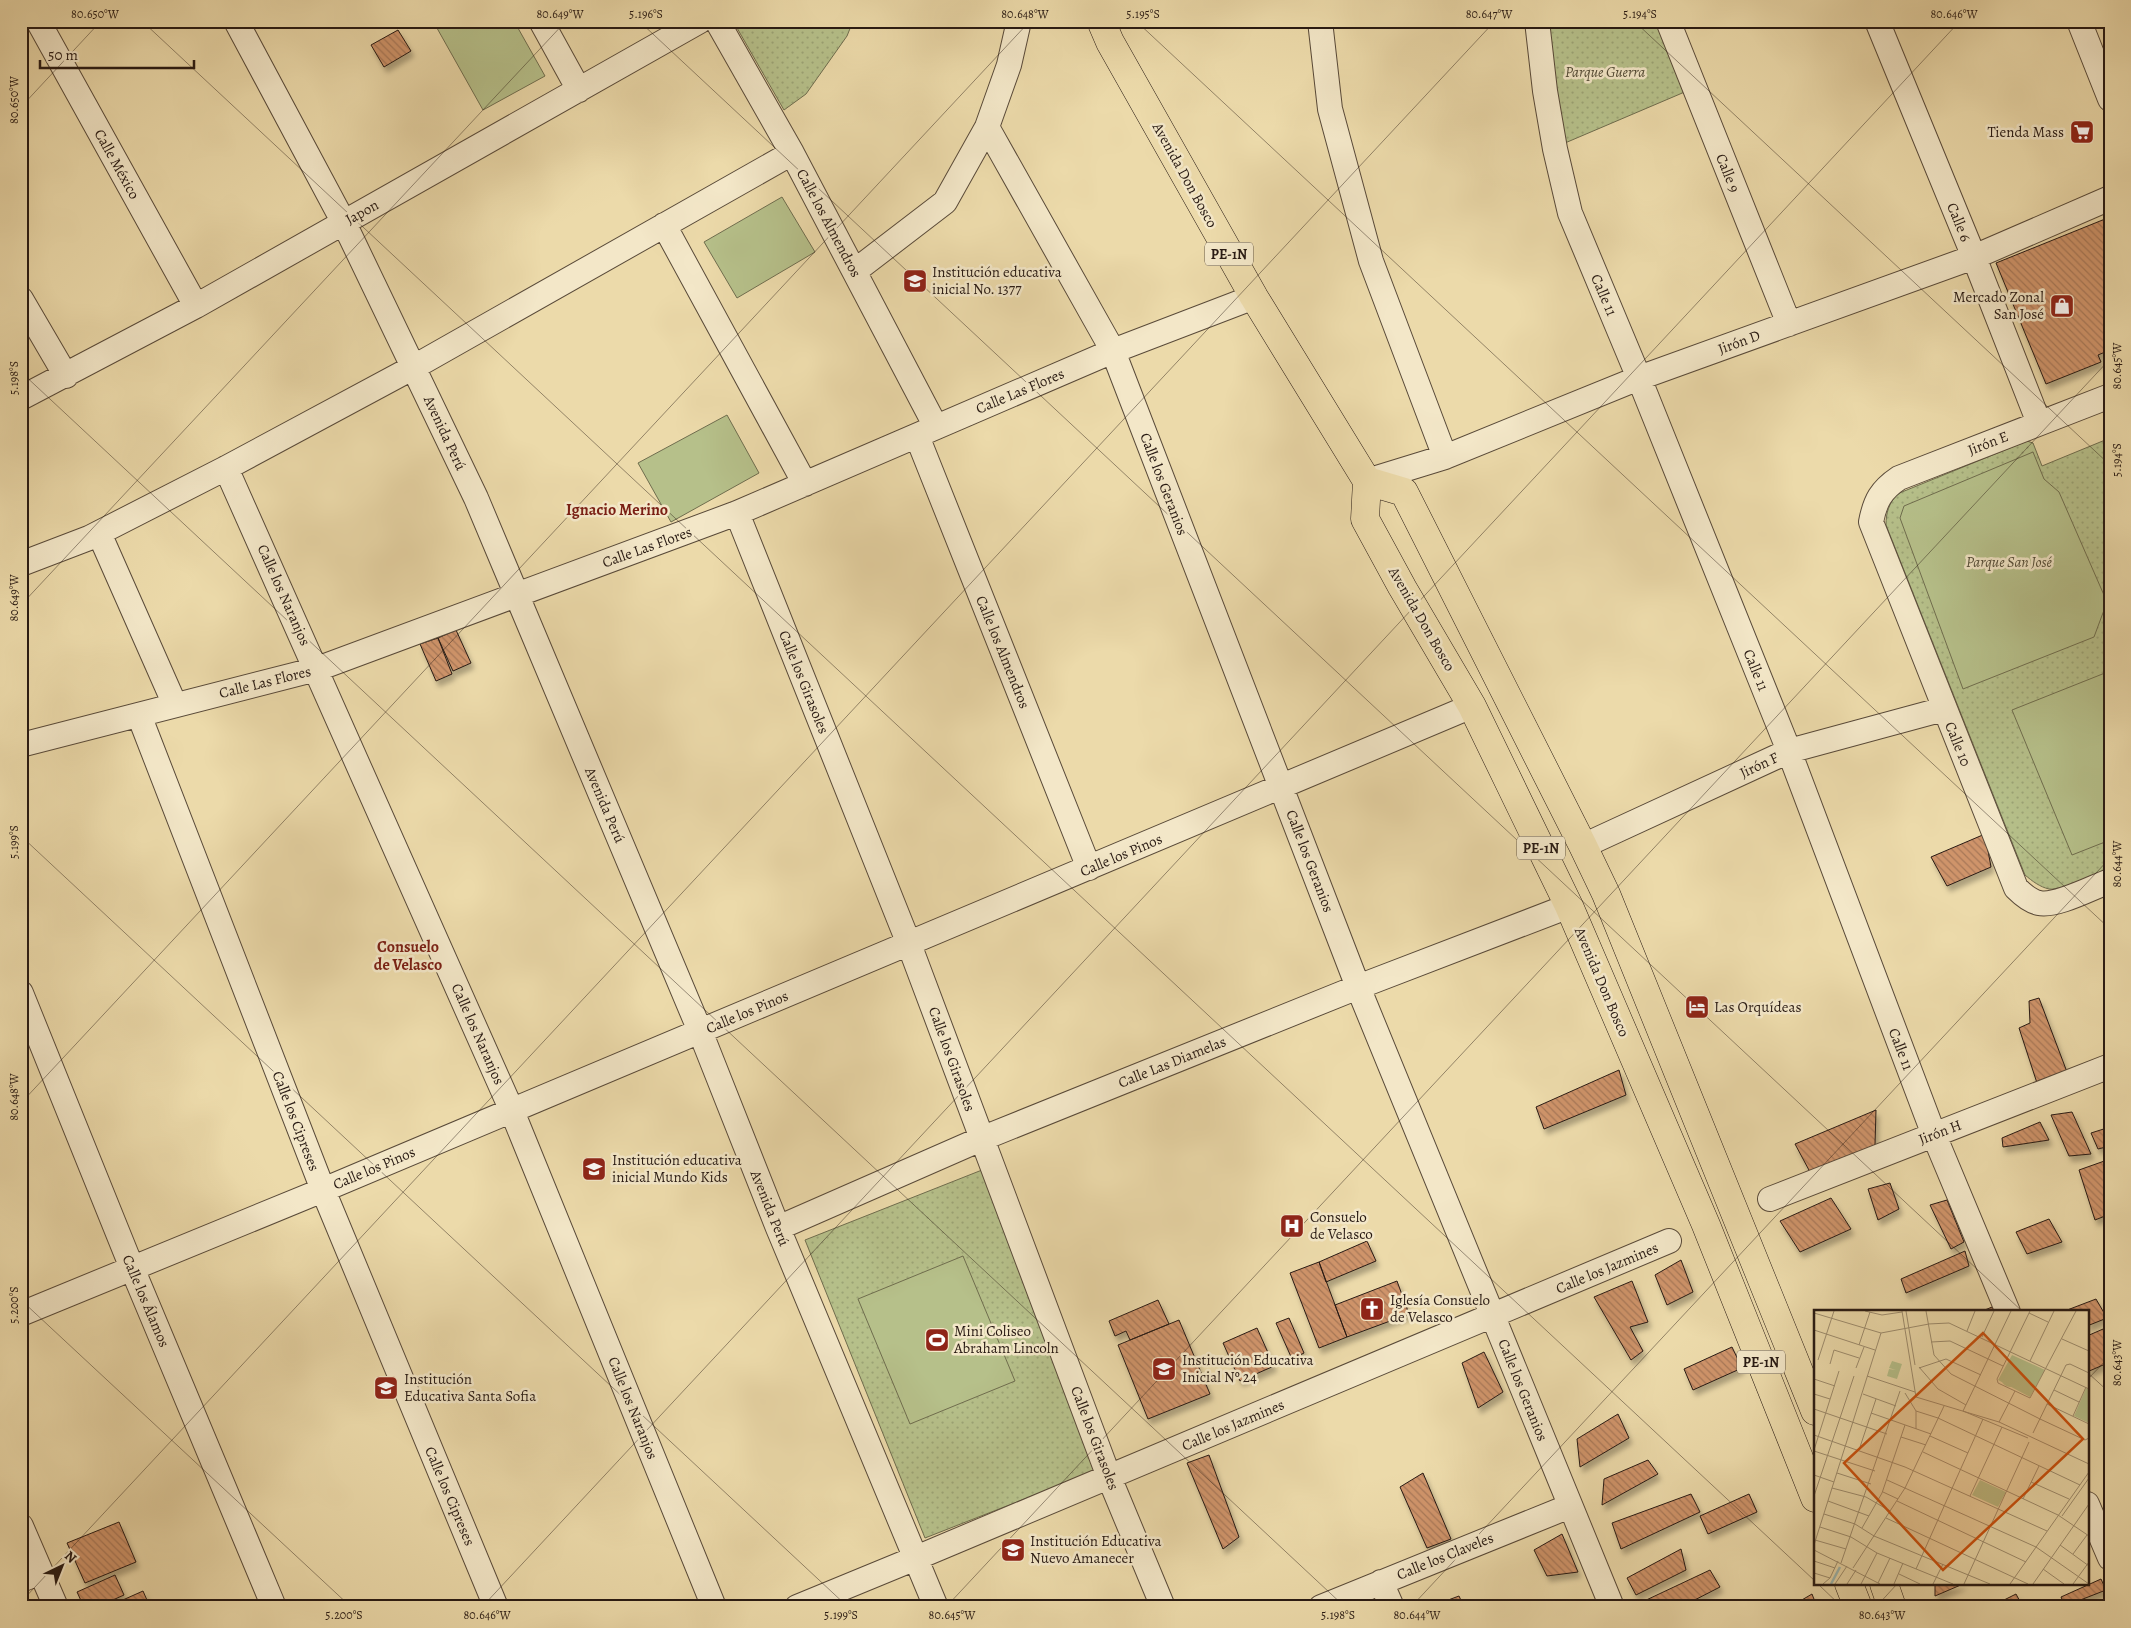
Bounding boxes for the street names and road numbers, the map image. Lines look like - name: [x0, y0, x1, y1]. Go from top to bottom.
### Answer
- street label: Avenida Don Bosco: [1147, 118, 1222, 231]
- street label: Calle México: [90, 125, 144, 203]
- street label: Calle 9: [1711, 151, 1745, 196]
- street label: Calle los Almendros: [792, 165, 866, 281]
- street label: Japon: [342, 195, 382, 229]
- street label: Calle 6: [1942, 200, 1976, 244]
- road number: PE-1N: [1205, 242, 1253, 266]
- street label: Calle 11: [1586, 271, 1622, 319]
- street label: Jirón D: [1715, 325, 1763, 359]
- street label: Calle Las Flores: [973, 363, 1067, 419]
- street label: Avenida Perú: [419, 391, 471, 474]
- street label: Jirón E: [1965, 426, 2011, 460]
- street label: Calle los Geranios: [1135, 430, 1193, 538]
- street label: Calle Las Flores: [599, 522, 695, 572]
- street label: Calle los Naranjos: [253, 541, 315, 649]
- street label: Avenida Don Bosco: [1384, 562, 1460, 675]
- street label: Calle los Almendros: [971, 593, 1035, 711]
- street label: Calle los Girasoles: [774, 627, 834, 737]
- street label: Calle 11: [1739, 646, 1773, 694]
- street label: Calle Las Flores: [217, 661, 313, 703]
- street label: Calle 10: [1940, 719, 1976, 769]
- street label: Jirón F: [1736, 747, 1782, 783]
- street label: Avenida Perú: [580, 763, 630, 847]
- street label: Calle los Geranios: [1281, 807, 1339, 915]
- street label: Calle los Pinos: [1077, 829, 1165, 881]
- road number: PE-1N: [1517, 836, 1565, 860]
- street label: Avenida Don Bosco: [1570, 923, 1634, 1040]
- street label: Calle los Naranjos: [447, 980, 509, 1088]
- street label: Calle los Pinos: [703, 986, 791, 1038]
- street label: Calle los Girasoles: [924, 1004, 980, 1114]
- street label: Calle 11: [1884, 1025, 1918, 1073]
- street label: Calle Las Diamelas: [1115, 1031, 1229, 1093]
- street label: Calle los Cipreses: [268, 1068, 324, 1174]
- street label: Jirón H: [1916, 1115, 1964, 1149]
- street label: Calle los Pinos: [330, 1142, 418, 1194]
- street label: Avenida Perú: [745, 1166, 795, 1250]
- street label: Calle los Jazmines: [1553, 1237, 1661, 1299]
- street label: Calle los Álamos: [118, 1252, 174, 1350]
- street label: Calle los Geranios: [1493, 1336, 1553, 1444]
- road number: PE-1N: [1737, 1350, 1785, 1374]
- street label: Calle los Naranjos: [603, 1354, 663, 1462]
- street label: Calle los Girasoles: [1066, 1383, 1124, 1493]
- street label: Calle los Jazmines: [1179, 1394, 1287, 1456]
- street label: Calle los Cipreses: [420, 1443, 480, 1549]
- street label: Calle los Claveles: [1394, 1527, 1496, 1585]

